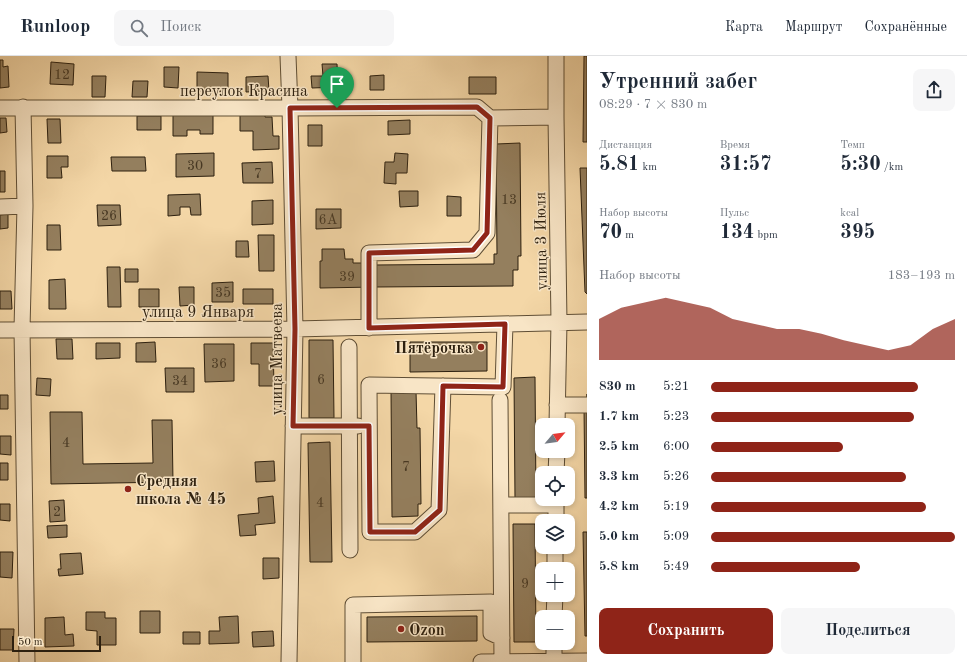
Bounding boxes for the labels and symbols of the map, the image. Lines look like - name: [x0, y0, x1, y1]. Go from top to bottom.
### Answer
- pin: [320, 67, 354, 108]
- house number: 12: [54, 68, 70, 82]
- street label: переулок Красина: [180, 84, 308, 100]
- house number: 30: [187, 159, 203, 173]
- house number: 7: [254, 167, 262, 181]
- street label: улица 3 Июля: [533, 192, 551, 290]
- house number: 13: [501, 193, 517, 207]
- house number: 26: [101, 209, 117, 223]
- house number: 6А: [319, 213, 338, 227]
- house number: 39: [339, 270, 355, 284]
- house number: 35: [215, 286, 231, 300]
- street label: улица Матвеева: [270, 303, 286, 415]
- street label: улица 9 Января: [142, 305, 254, 321]
- place label: Пятёрочка: [395, 341, 473, 357]
- marker: Пятёрочка: [476, 342, 486, 352]
- house number: 36: [211, 357, 227, 371]
- house number: 6: [317, 373, 325, 387]
- house number: 34: [172, 374, 188, 388]
- north arrow: [535, 418, 575, 458]
- house number: 4: [62, 436, 70, 450]
- house number: 7: [402, 460, 410, 474]
- place label: Средняя школа № 45: [136, 474, 226, 508]
- marker: Средняя школа № 45: [123, 484, 133, 494]
- house number: 4: [316, 496, 324, 510]
- house number: 2: [53, 505, 61, 519]
- house number: 9: [521, 577, 529, 591]
- place label: Ozon: [409, 623, 445, 639]
- marker: Ozon: [396, 624, 406, 634]
- scale bar: [12, 634, 101, 653]

